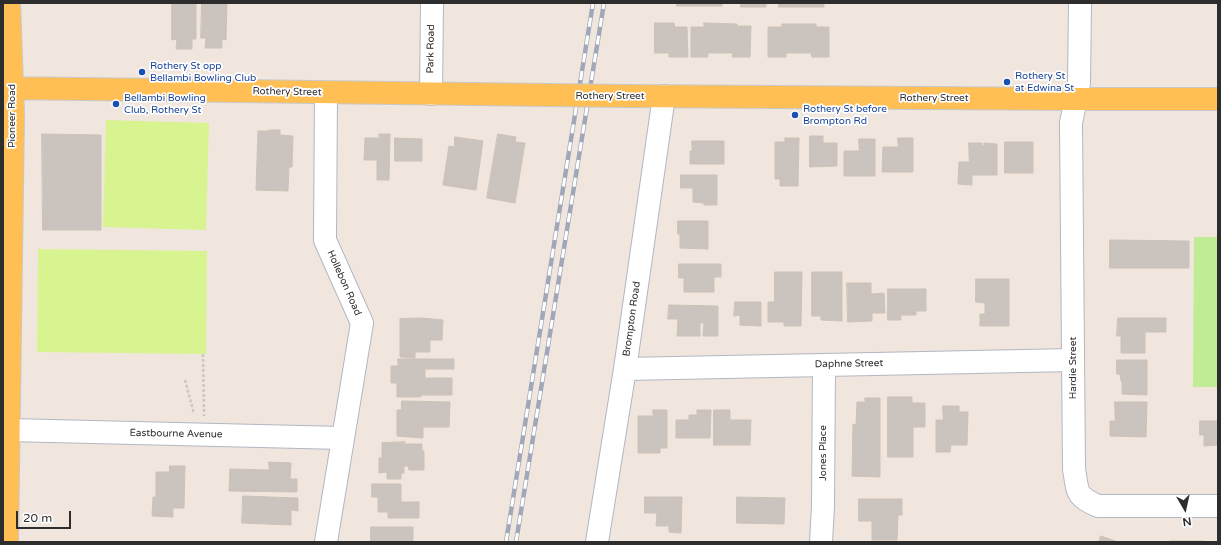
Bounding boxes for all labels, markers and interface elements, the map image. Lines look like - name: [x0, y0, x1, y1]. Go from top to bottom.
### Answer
- street label: Park Road: [425, 24, 437, 74]
- place label: Rothery St opp Bellambi Bowling Club: [150, 60, 256, 84]
- marker: Rothery St opp Bellambi Bowling Club: [137, 67, 147, 77]
- place label: Rothery St at Edwina St: [1015, 70, 1074, 94]
- marker: Rothery St at Edwina St: [1002, 77, 1012, 87]
- street label: Pioneer Road: [6, 84, 18, 148]
- street label: Rothery Street: [252, 85, 322, 99]
- street label: Rothery Street: [575, 90, 645, 102]
- place label: Bellambi Bowling Club, Rothery St: [124, 92, 206, 116]
- street label: Rothery Street: [899, 92, 969, 104]
- marker: Bellambi Bowling Club, Rothery St: [111, 99, 121, 109]
- place label: Rothery St before Brompton Rd: [803, 103, 887, 126]
- marker: Rothery St before Brompton Rd: [790, 110, 800, 120]
- street label: Hollebon Road: [324, 248, 364, 318]
- street label: Brompton Road: [621, 281, 643, 357]
- street label: Hardie Street: [1067, 337, 1079, 399]
- street label: Daphne Street: [815, 357, 883, 371]
- street label: Jones Place: [817, 425, 829, 481]
- street label: Eastbourne Avenue: [129, 427, 223, 441]
- north arrow: [1165, 489, 1205, 529]
- scale bar: [18, 503, 73, 529]
- text: 20 m: [23, 511, 52, 525]
- text: N: [1182, 514, 1192, 528]

